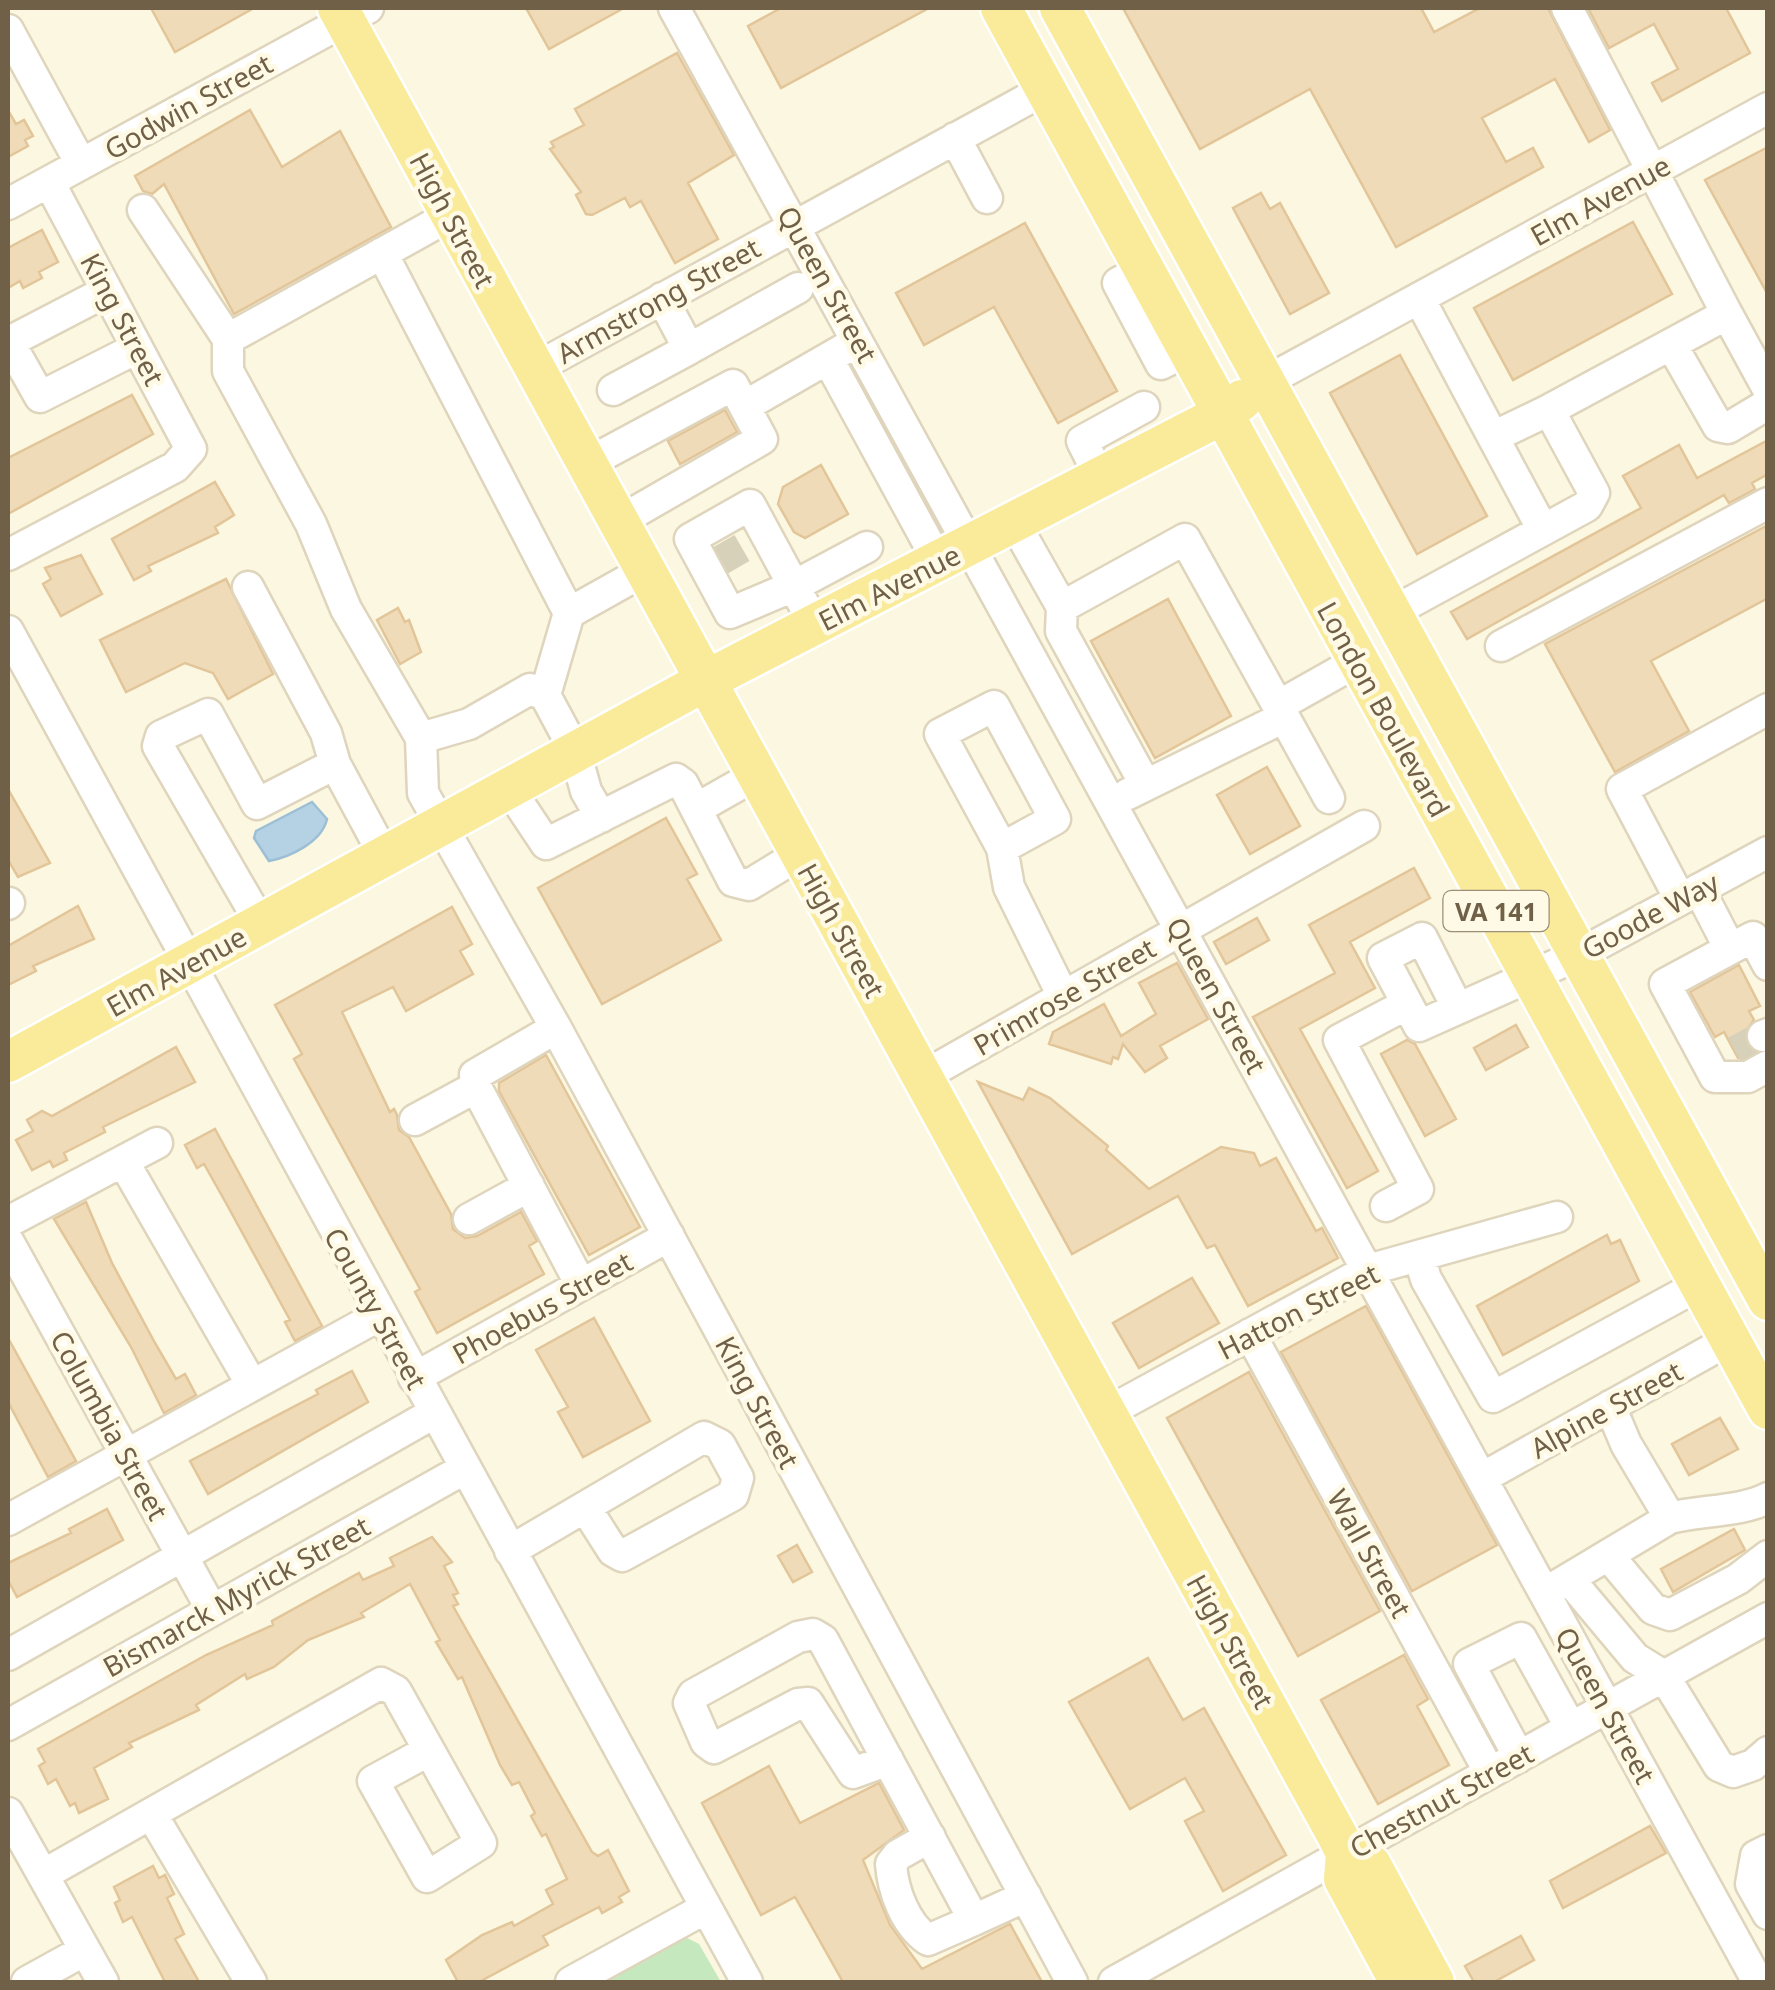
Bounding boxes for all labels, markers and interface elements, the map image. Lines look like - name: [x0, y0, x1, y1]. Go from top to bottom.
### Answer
- street label: Godwin Street: [97, 44, 279, 168]
- street label: High Street: [401, 146, 505, 294]
- street label: Elm Avenue: [1523, 146, 1677, 254]
- street label: Queen Street: [769, 199, 887, 369]
- street label: Armstrong Street: [549, 228, 767, 372]
- street label: King Street: [72, 246, 174, 392]
- street label: Elm Avenue: [812, 535, 966, 639]
- street label: London Boulevard: [1309, 595, 1459, 823]
- street label: High Street: [790, 856, 894, 1004]
- street label: Goode Way: [1575, 863, 1726, 967]
- road number: VA 141: [1444, 891, 1548, 931]
- street label: Queen Street: [1158, 910, 1276, 1080]
- street label: Elm Avenue: [99, 917, 253, 1025]
- street label: Primrose Street: [966, 928, 1162, 1064]
- street label: County Street: [316, 1220, 436, 1396]
- street label: Phoebus Street: [445, 1242, 639, 1372]
- street label: Hatton Street: [1211, 1254, 1385, 1368]
- street label: Columbia Street: [42, 1324, 178, 1526]
- street label: King Street: [707, 1329, 809, 1475]
- street label: Alpine Street: [1523, 1352, 1689, 1466]
- street label: Wall Street: [1319, 1482, 1421, 1624]
- street label: Bismarck Myrick Street: [96, 1507, 376, 1685]
- street label: High Street: [1179, 1567, 1283, 1715]
- street label: Queen Street: [1547, 1620, 1665, 1790]
- street label: Chestnut Street: [1342, 1734, 1540, 1866]

